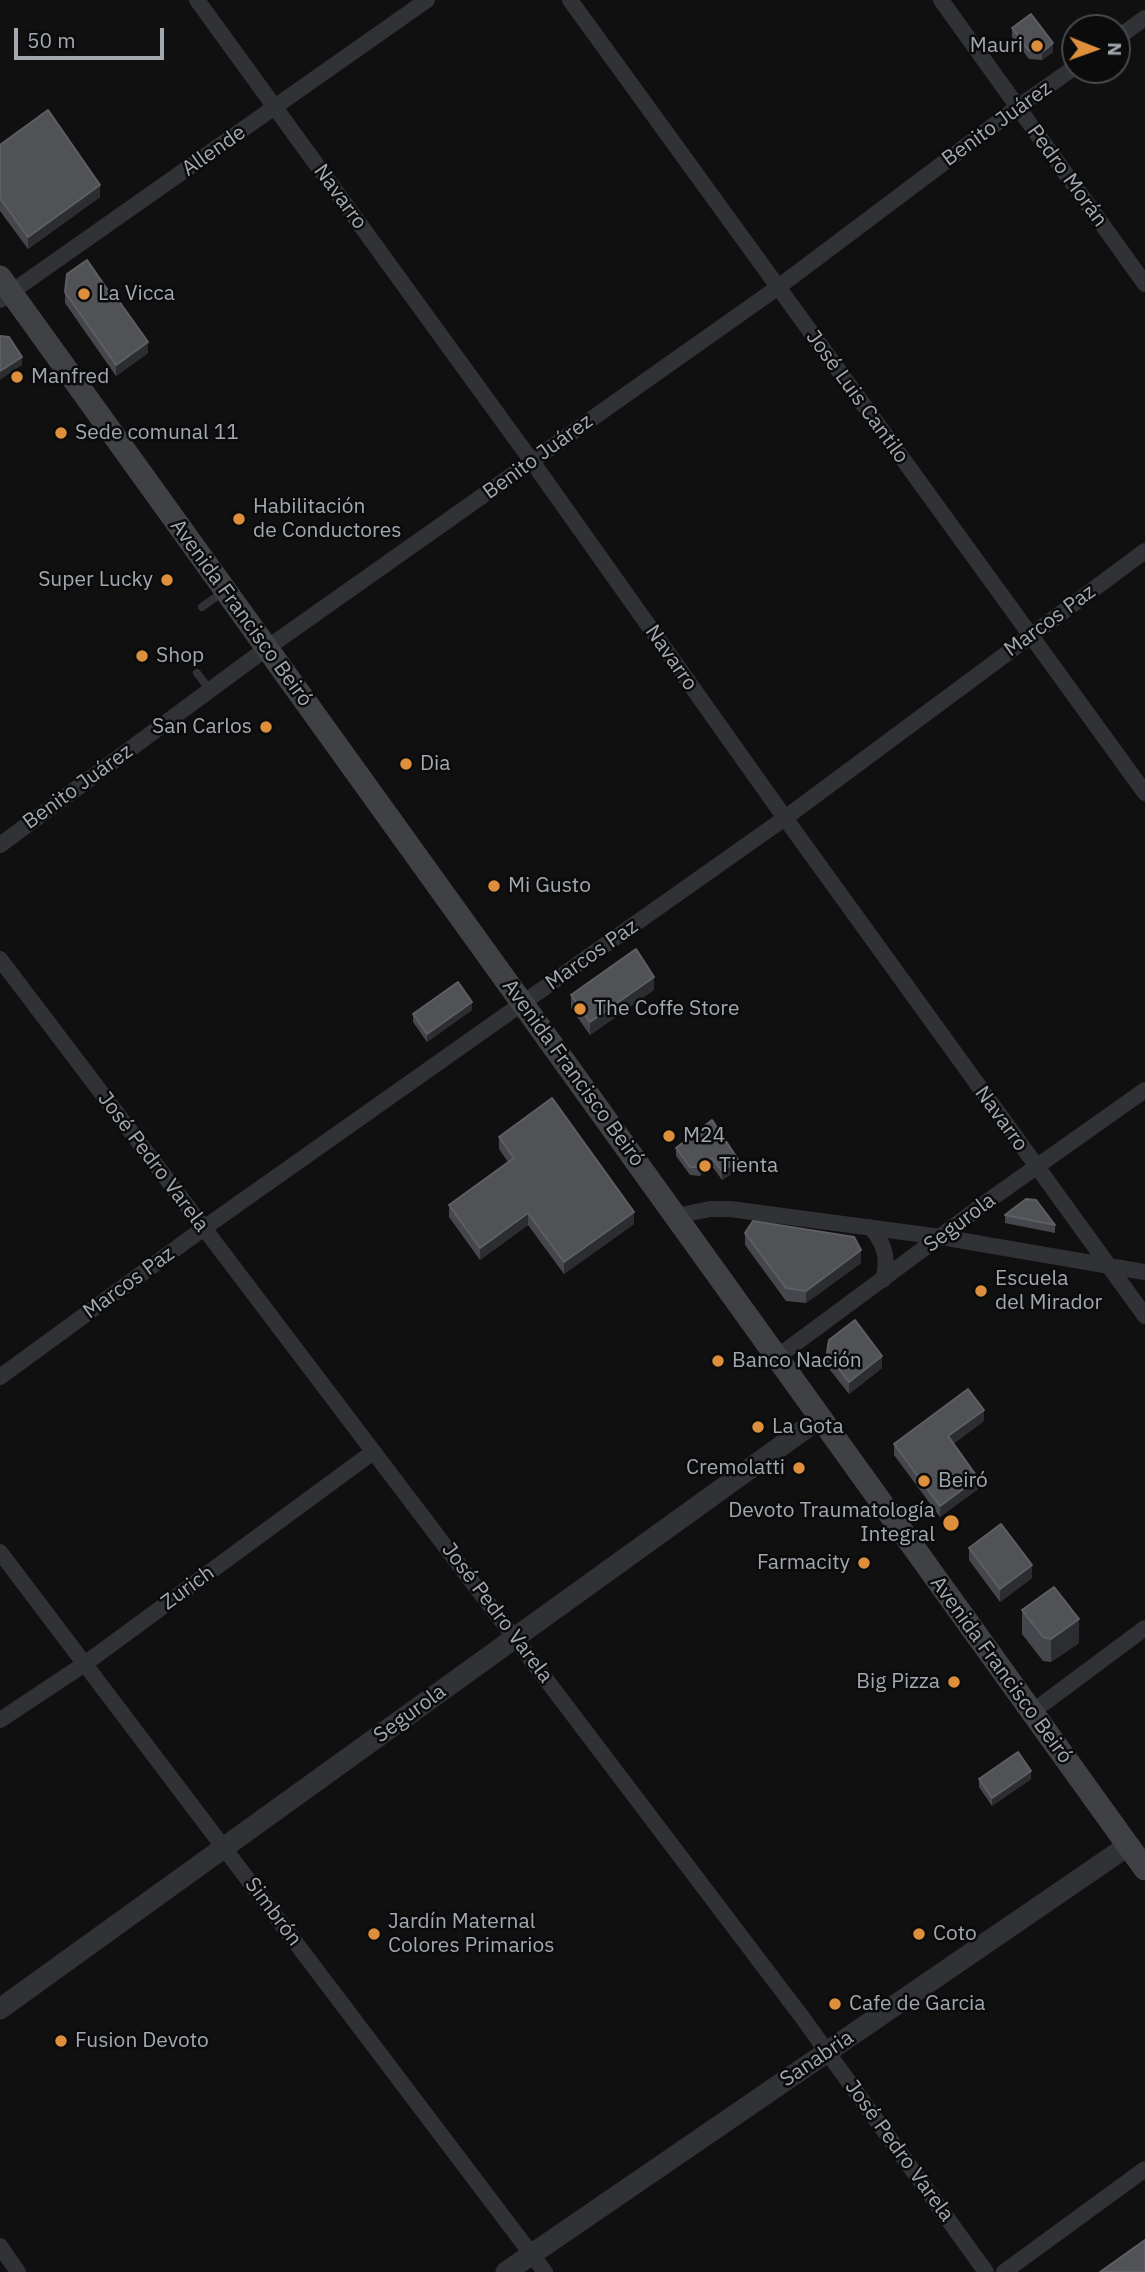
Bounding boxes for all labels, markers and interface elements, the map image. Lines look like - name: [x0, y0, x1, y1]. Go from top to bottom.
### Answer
- scale bar: [18, 14, 168, 58]
- north arrow: [1061, 14, 1131, 84]
- text: 50 m: [27, 26, 76, 54]
- place label: Mauri: [970, 33, 1023, 59]
- marker: Mauri: [1029, 38, 1045, 54]
- text: N: [1103, 42, 1127, 56]
- street label: Benito Juárez: [937, 76, 1057, 172]
- street label: Allende: [177, 120, 251, 182]
- street label: Pedro Morán: [1022, 120, 1112, 232]
- street label: Navarro: [308, 160, 372, 234]
- place label: La Vicca: [98, 281, 175, 307]
- marker: La Vicca: [76, 286, 92, 302]
- street label: José Luis Cantilo: [800, 326, 914, 468]
- place label: Manfred: [31, 364, 109, 390]
- marker: Manfred: [9, 369, 25, 385]
- street label: Benito Juárez: [478, 409, 598, 505]
- place label: Sede comunal 11: [75, 420, 239, 446]
- marker: Sede comunal 11: [53, 425, 69, 441]
- place label: Habilitación de Conductores: [253, 494, 401, 544]
- marker: Habilitación de Conductores: [231, 511, 247, 527]
- street label: Avenida Francisco Beiró: [165, 514, 317, 712]
- place label: Super Lucky: [38, 567, 153, 593]
- marker: Super Lucky: [159, 572, 175, 588]
- street label: Marcos Paz: [999, 579, 1101, 663]
- street label: Navarro: [639, 620, 703, 696]
- place label: Shop: [156, 643, 204, 669]
- marker: Shop: [134, 648, 150, 664]
- place label: San Carlos: [152, 714, 252, 740]
- marker: San Carlos: [258, 719, 274, 735]
- street label: Benito Juárez: [18, 739, 138, 835]
- place label: Dia: [420, 751, 451, 777]
- marker: Dia: [398, 756, 414, 772]
- place label: Mi Gusto: [508, 873, 591, 899]
- marker: Mi Gusto: [486, 878, 502, 894]
- street label: Marcos Paz: [541, 914, 643, 996]
- street label: Avenida Francisco Beiró: [497, 974, 649, 1172]
- place label: The Coffe Store: [594, 996, 739, 1022]
- marker: The Coffe Store: [572, 1001, 588, 1017]
- street label: Navarro: [969, 1082, 1033, 1156]
- street label: José Pedro Varela: [92, 1087, 214, 1237]
- place label: M24: [683, 1123, 725, 1149]
- marker: M24: [661, 1128, 677, 1144]
- place label: Tienta: [719, 1153, 778, 1179]
- marker: Tienta: [697, 1158, 713, 1174]
- street label: Segurola: [919, 1188, 1001, 1258]
- street label: Marcos Paz: [78, 1241, 180, 1325]
- place label: Escuela del Mirador: [995, 1266, 1102, 1316]
- marker: Escuela del Mirador: [973, 1283, 989, 1299]
- place label: Banco Nación: [732, 1348, 862, 1374]
- marker: Banco Nación: [710, 1353, 726, 1369]
- place label: La Gota: [772, 1414, 844, 1440]
- marker: La Gota: [750, 1419, 766, 1435]
- place label: Cremolatti: [686, 1455, 785, 1481]
- marker: Cremolatti: [791, 1460, 807, 1476]
- place label: Beiró: [938, 1468, 988, 1494]
- marker: Beiró: [916, 1473, 932, 1489]
- place label: Devoto Traumatología Integral: [728, 1498, 935, 1548]
- marker: Devoto Traumatología Integral: [941, 1513, 961, 1533]
- street label: José Pedro Varela: [436, 1538, 558, 1688]
- place label: Farmacity: [757, 1550, 850, 1576]
- marker: Farmacity: [856, 1555, 872, 1571]
- street label: Zurich: [157, 1560, 219, 1616]
- street label: Avenida Francisco Beiró: [925, 1571, 1077, 1769]
- place label: Big Pizza: [856, 1669, 940, 1695]
- marker: Big Pizza: [946, 1674, 962, 1690]
- street label: Segurola: [369, 1679, 451, 1749]
- street label: Simbrón: [239, 1873, 307, 1951]
- place label: Jardín Maternal Colores Primarios: [388, 1909, 555, 1959]
- place label: Coto: [933, 1921, 977, 1947]
- marker: Jardín Maternal Colores Primarios: [366, 1926, 382, 1942]
- marker: Coto: [911, 1926, 927, 1942]
- place label: Cafe de Garcia: [849, 1991, 986, 2017]
- marker: Cafe de Garcia: [827, 1996, 843, 2012]
- street label: Sanabria: [776, 2025, 858, 2093]
- place label: Fusion Devoto: [75, 2028, 209, 2054]
- marker: Fusion Devoto: [53, 2033, 69, 2049]
- street label: José Pedro Varela: [839, 2075, 959, 2227]

